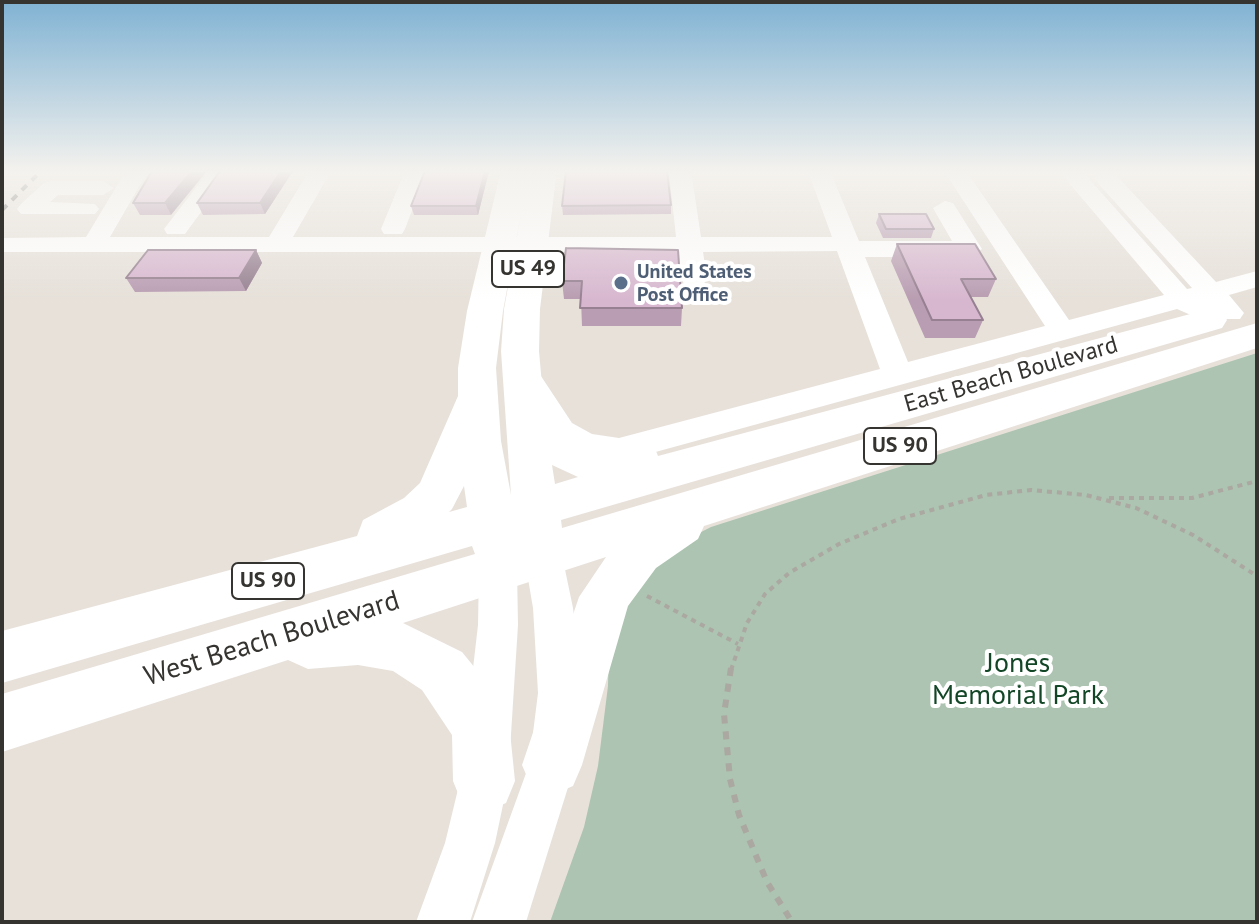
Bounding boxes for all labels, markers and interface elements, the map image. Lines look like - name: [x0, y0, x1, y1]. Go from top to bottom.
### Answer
- road number: US 49: [492, 251, 564, 287]
- place label: United States Post Office: [637, 260, 752, 307]
- marker: United States Post Office: [612, 274, 630, 292]
- street label: East Beach Boulevard: [901, 331, 1121, 419]
- road number: US 90: [864, 428, 936, 464]
- road number: US 90: [232, 563, 304, 599]
- street label: West Beach Boulevard: [140, 584, 404, 694]
- park label: Jones Memorial Park: [932, 647, 1104, 713]

